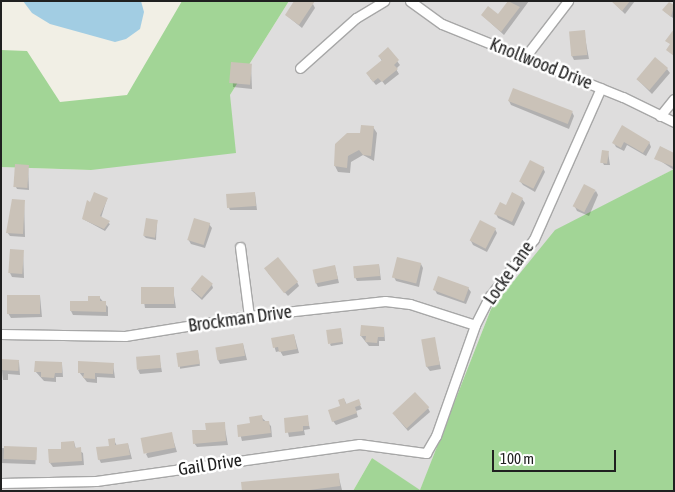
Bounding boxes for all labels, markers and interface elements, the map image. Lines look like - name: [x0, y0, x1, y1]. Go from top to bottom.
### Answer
- street label: Knollwood Drive: [487, 34, 595, 94]
- street label: Locke Lane: [479, 237, 539, 309]
- street label: Brockman Drive: [187, 301, 293, 337]
- scale bar: [495, 440, 619, 472]
- street label: Gail Drive: [177, 449, 243, 481]
- text: 100 m: [500, 450, 534, 467]

